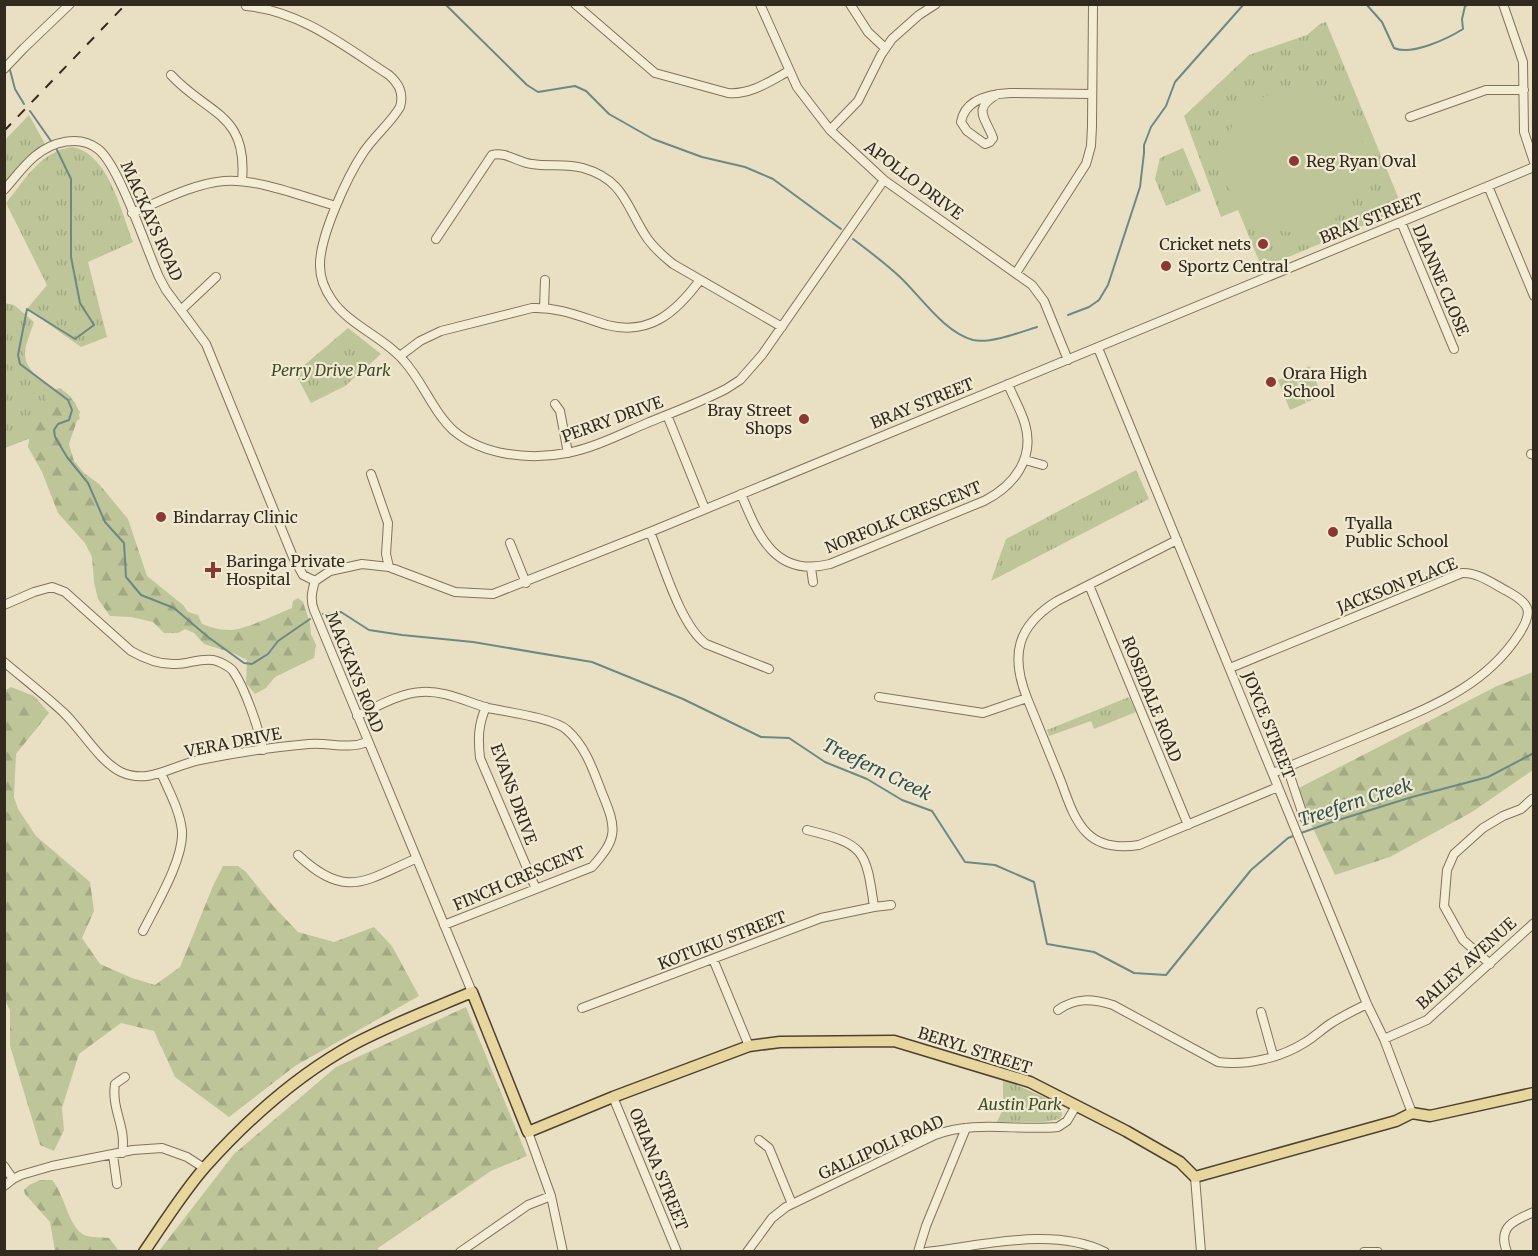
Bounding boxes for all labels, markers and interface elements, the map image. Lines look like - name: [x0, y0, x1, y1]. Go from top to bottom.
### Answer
- street label: APOLLO DRIVE: [860, 136, 968, 224]
- place label: Reg Ryan Oval: [1306, 151, 1416, 171]
- marker: Reg Ryan Oval: [1287, 154, 1301, 168]
- street label: MACKAYS ROAD: [117, 158, 187, 284]
- street label: BRAY STREET: [1316, 188, 1426, 248]
- street label: DIANNE CLOSE: [1409, 221, 1474, 340]
- place label: Cricket nets: [1159, 234, 1251, 254]
- marker: Cricket nets: [1256, 237, 1270, 251]
- place label: Sportz Central: [1178, 256, 1289, 276]
- marker: Sportz Central: [1159, 259, 1173, 273]
- park label: Perry Drive Park: [271, 360, 391, 380]
- place label: Orara High School: [1283, 363, 1368, 401]
- street label: BRAY STREET: [867, 373, 977, 433]
- marker: Orara High School: [1264, 375, 1278, 389]
- street label: PERRY DRIVE: [559, 391, 666, 447]
- place label: Bray Street Shops: [707, 400, 793, 438]
- marker: Bray Street Shops: [797, 412, 811, 426]
- street label: NORFOLK CRESCENT: [822, 476, 984, 558]
- place label: Bindarray Clinic: [173, 507, 298, 527]
- marker: Bindarray Clinic: [154, 510, 168, 524]
- place label: Tyalla Public School: [1345, 513, 1449, 551]
- marker: Tyalla Public School: [1326, 525, 1340, 539]
- place label: Baringa Private Hospital: [226, 551, 345, 589]
- street label: JACKSON PLACE: [1333, 553, 1461, 618]
- marker: Baringa Private Hospital: [204, 561, 222, 579]
- street label: MACKAYS ROAD: [322, 609, 388, 735]
- street label: ROSEDALE ROAD: [1118, 633, 1186, 765]
- street label: JOYCE STREET: [1238, 668, 1300, 782]
- street label: VERA DRIVE: [182, 723, 284, 761]
- water label: Treefern Creek: [819, 733, 935, 805]
- street label: EVANS DRIVE: [486, 741, 542, 848]
- water label: Treefern Creek: [1295, 773, 1415, 831]
- street label: FINCH CRESCENT: [450, 841, 588, 915]
- street label: KOTUKU STREET: [655, 906, 789, 974]
- street label: BAILEY AVENUE: [1412, 912, 1521, 1013]
- street label: BERYL STREET: [916, 1022, 1034, 1078]
- park label: Austin Park: [976, 1094, 1062, 1114]
- street label: ORIANA STREET: [625, 1105, 693, 1233]
- street label: GALLIPOLI ROAD: [815, 1110, 947, 1184]

